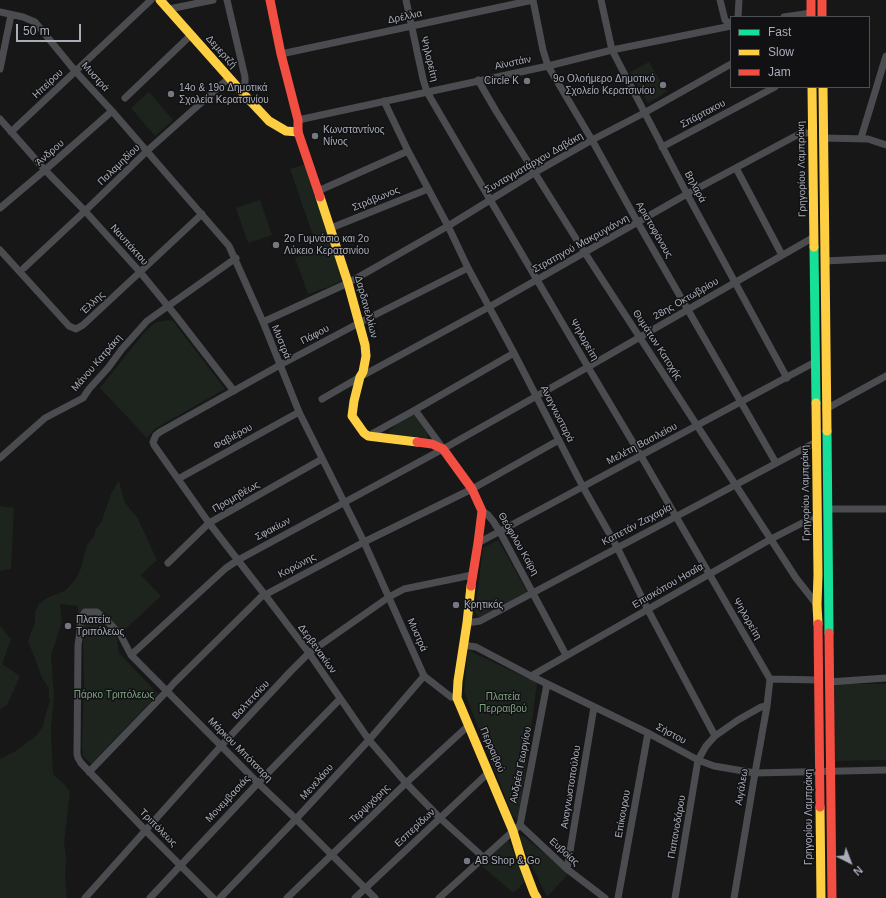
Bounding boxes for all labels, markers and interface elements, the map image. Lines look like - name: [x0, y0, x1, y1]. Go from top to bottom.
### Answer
- street label: Δρέλλια: [387, 8, 423, 26]
- scale bar: [18, 16, 83, 42]
- legend: [730, 16, 870, 88]
- text: 50 m: [23, 24, 50, 38]
- text: Fast: [768, 25, 791, 39]
- street label: Δεμερτζή: [203, 33, 239, 71]
- street label: Ψηλορείτη: [418, 35, 440, 83]
- text: Slow: [768, 45, 794, 59]
- street label: Αϊνστάιν: [494, 53, 532, 73]
- street label: Μυστρά: [79, 60, 111, 94]
- text: Jam: [768, 65, 791, 79]
- street label: Ηπείρου: [30, 67, 66, 101]
- place label: 9ο Ολοήμερο Δημοτικό Σχολείο Κερατσινίου: [553, 73, 655, 96]
- place label: Circle K: [484, 75, 519, 87]
- marker: Circle K: [522, 76, 532, 86]
- marker: 9ο Ολοήμερο Δημοτικό Σχολείο Κερατσινίου: [658, 80, 668, 90]
- place label: 14ο & 19ο Δημοτικά Σχολεία Κερατσινίου: [179, 82, 269, 106]
- marker: 14ο & 19ο Δημοτικά Σχολεία Κερατσινίου: [166, 89, 176, 99]
- street label: Σπάρτακου: [678, 97, 728, 131]
- street label: Γρηγορίου Λαμπράκη: [795, 121, 809, 217]
- place label: Κωνσταντίνος Νίνος: [323, 124, 385, 148]
- street label: Συνταγματάρχου Δαβάκη: [483, 130, 585, 196]
- marker: Κωνσταντίνος Νίνος: [310, 131, 320, 141]
- street label: Άνδρου: [33, 137, 67, 169]
- street label: Παλαμηδίου: [95, 142, 143, 188]
- street label: Βηλαρά: [682, 169, 708, 205]
- street label: Στράβωνος: [351, 184, 401, 214]
- street label: Αριστοφάνους: [633, 200, 675, 260]
- street label: Στρατηγού Μακρυγιάννη: [531, 213, 631, 275]
- street label: Ναυπάκτου: [108, 222, 150, 268]
- place label: 2ο Γυμνάσιο και 2ο Λύκειο Κερατσινίου: [284, 233, 369, 256]
- marker: 2ο Γυμνάσιο και 2ο Λύκειο Κερατσινίου: [271, 240, 281, 250]
- street label: Δαρδανελλίων: [352, 275, 380, 339]
- street label: 28ης Οκτωβρίου: [651, 275, 721, 323]
- street label: Έλλης: [79, 289, 107, 317]
- street label: Θυμάτων Κατοχής: [630, 308, 684, 382]
- street label: Ψηλορείτη: [567, 317, 601, 363]
- street label: Μυστρά: [269, 323, 293, 361]
- street label: Πάφου: [299, 323, 331, 347]
- street label: Μάνου Κατράκη: [69, 332, 125, 394]
- street label: Αναγνωσταρά: [538, 384, 576, 444]
- street label: Μελέτη Βασιλείου: [605, 420, 679, 468]
- street label: Φαβιέρου: [211, 421, 255, 453]
- street label: Γρηγορίου Λαμπράκη: [799, 445, 813, 541]
- street label: Προμηθέως: [210, 479, 262, 515]
- street label: Καπετάν Ζαχαρία: [600, 502, 674, 548]
- street label: Θεόφιλου Καϊρη: [495, 510, 541, 578]
- street label: Σφακίων: [253, 515, 293, 543]
- street label: Κορώνης: [276, 551, 318, 581]
- street label: Επισκόπου Ησαΐα: [630, 561, 706, 611]
- street label: Ψηλορείτη: [730, 596, 764, 642]
- place label: Κρητικός: [464, 599, 503, 611]
- marker: Κρητικός: [451, 600, 461, 610]
- place label: Πλατεία Τριπόλεως: [76, 614, 124, 638]
- street label: Μυστρά: [404, 616, 430, 654]
- marker: Πλατεία Τριπόλεως: [63, 621, 73, 631]
- street label: Δερβενακίων: [295, 622, 339, 676]
- street label: Βαλτετσίου: [230, 678, 272, 722]
- park label: Πάρκο Τριπόλεως: [74, 689, 154, 701]
- park label: Πλατεία Περραιβού: [479, 691, 527, 714]
- street label: Μάρκου Μπότσαρη: [205, 715, 275, 785]
- street label: Σήστου: [654, 721, 688, 747]
- street label: Περραιβού: [477, 726, 507, 774]
- street label: Ανδρέα Γεωργίου: [508, 726, 534, 804]
- street label: Αναγνωστοπούλου: [558, 745, 584, 829]
- street label: Μενελάου: [298, 762, 336, 802]
- street label: Αιγάλεω: [733, 768, 751, 806]
- street label: Γρηγορίου Λαμπράκη: [803, 769, 815, 865]
- street label: Μονεμβασιάς: [203, 773, 253, 825]
- street label: Τερψιχόρης: [347, 782, 393, 826]
- street label: Επίκουρου: [613, 789, 633, 839]
- street label: Παπανοδάρου: [666, 794, 688, 860]
- street label: Εσπερίδων: [392, 806, 438, 850]
- street label: Τριπόλεως: [137, 807, 179, 849]
- street label: Ευβοίας: [547, 835, 581, 869]
- north arrow: [830, 842, 870, 882]
- place label: AB Shop & Go: [475, 855, 540, 867]
- marker: AB Shop & Go: [462, 856, 472, 866]
- text: N: [851, 864, 865, 878]

